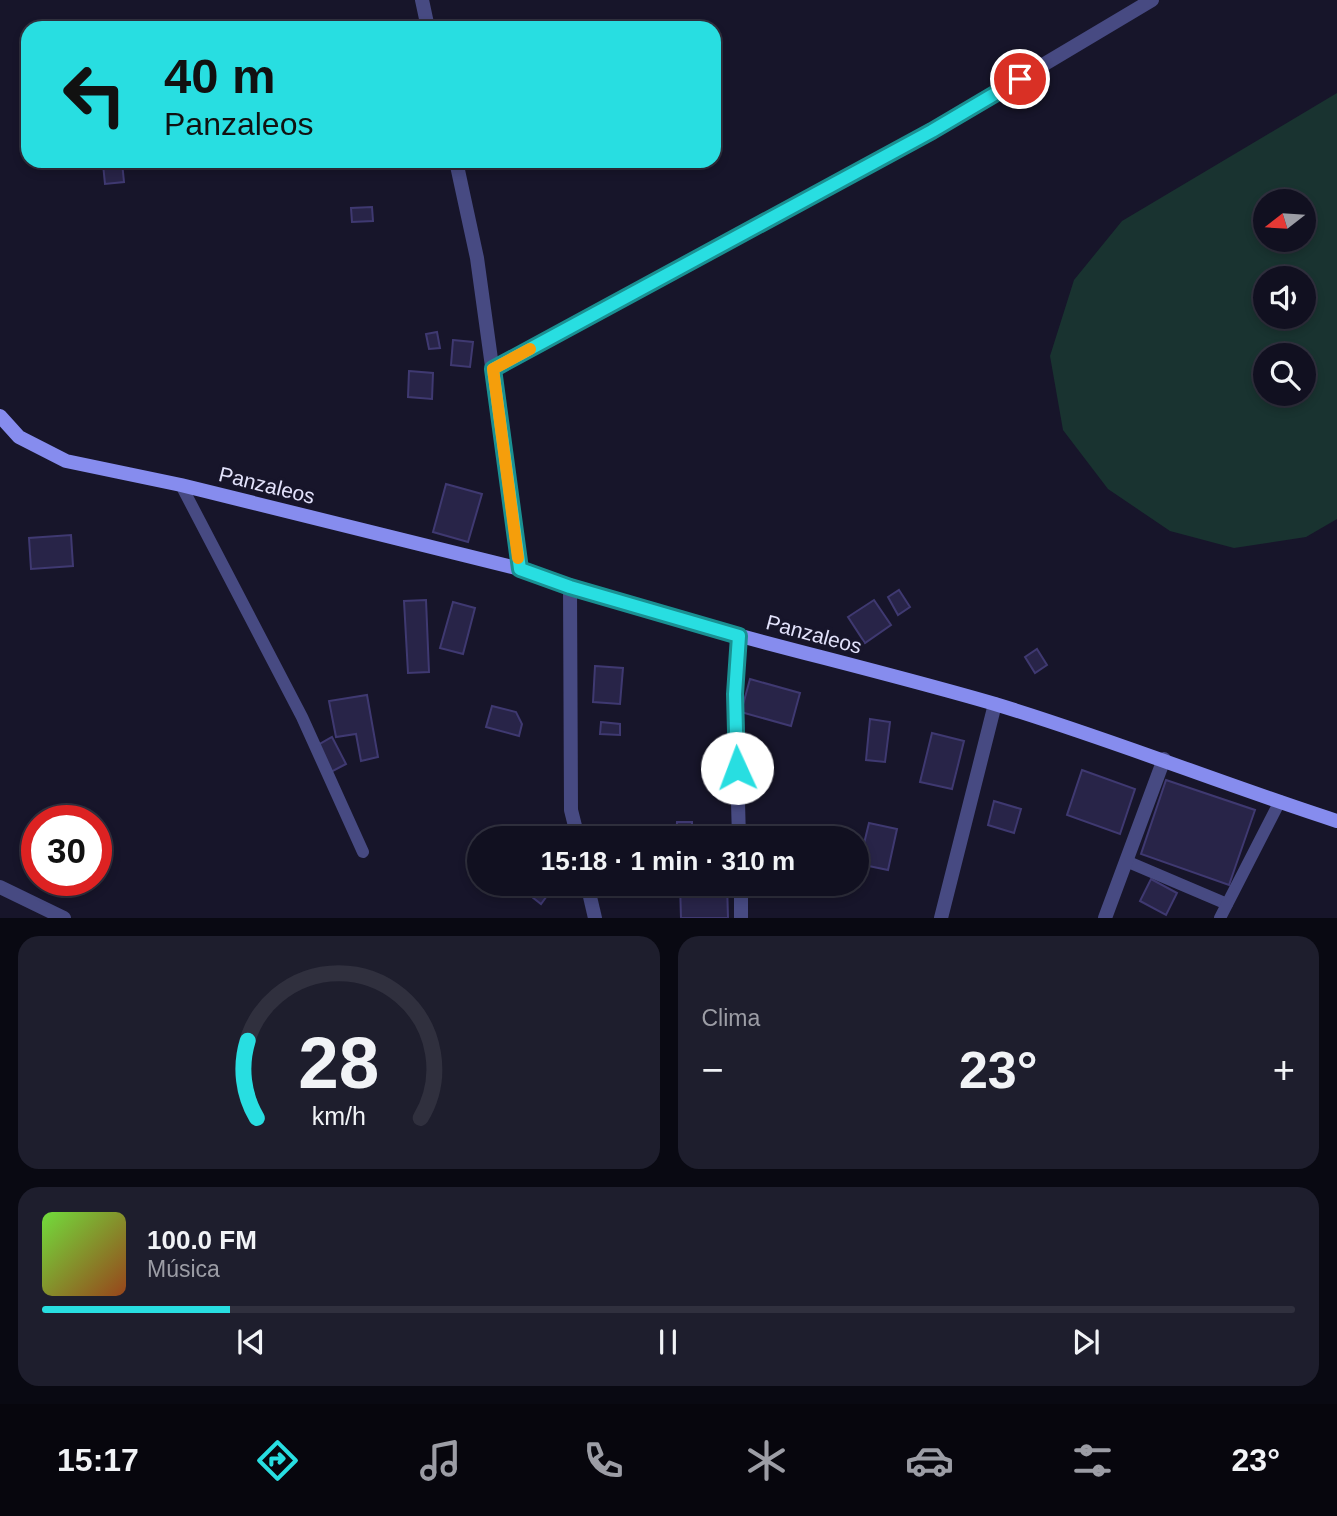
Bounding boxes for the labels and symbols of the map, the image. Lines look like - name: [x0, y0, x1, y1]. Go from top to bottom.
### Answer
- pin: [990, 49, 1050, 109]
- north arrow: [1253, 189, 1316, 252]
- street label: Panzaleos: [217, 462, 317, 508]
- street label: Panzaleos: [764, 610, 864, 658]
- position arrow: [700, 731, 774, 805]
- speed limit sign: 30: [21, 805, 112, 896]

